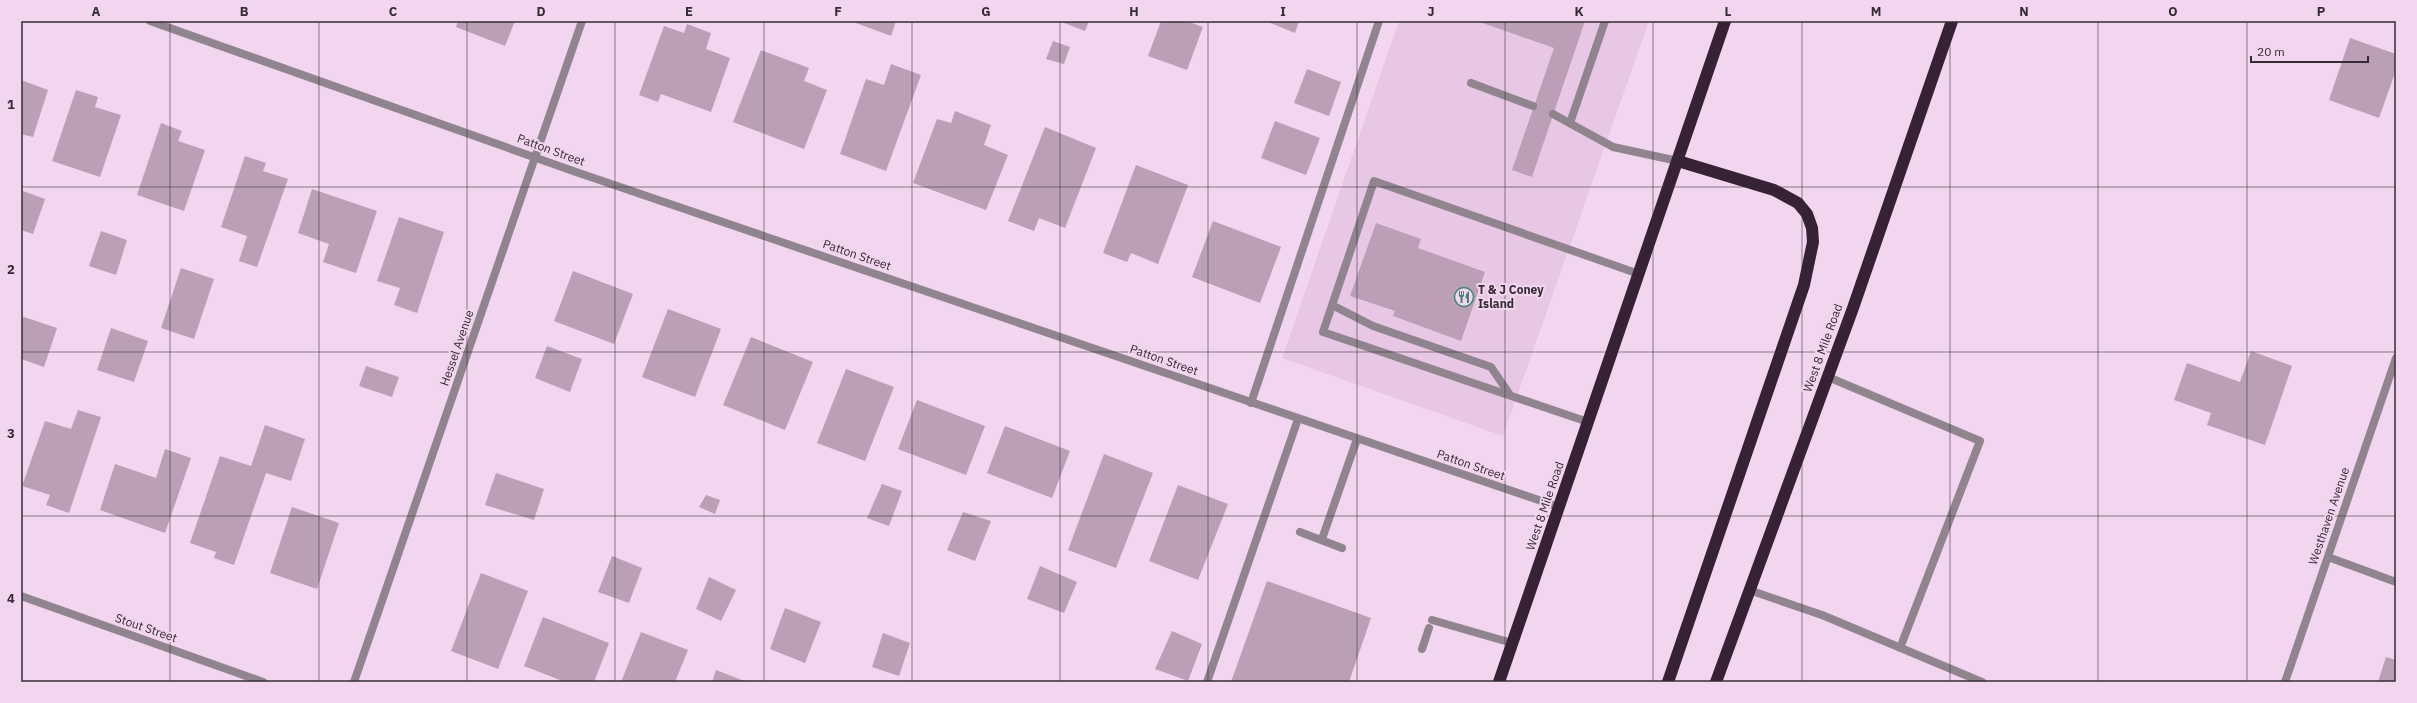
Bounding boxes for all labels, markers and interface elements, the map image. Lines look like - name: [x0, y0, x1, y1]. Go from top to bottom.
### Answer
- text: A: [92, 3, 101, 20]
- text: B: [240, 3, 249, 20]
- text: C: [389, 3, 398, 20]
- text: D: [536, 3, 546, 20]
- text: E: [685, 3, 693, 20]
- text: F: [834, 3, 842, 20]
- text: G: [981, 3, 991, 20]
- text: H: [1129, 3, 1139, 20]
- text: I: [1280, 3, 1286, 20]
- text: J: [1427, 3, 1435, 20]
- text: K: [1574, 3, 1584, 20]
- text: L: [1725, 3, 1732, 20]
- text: M: [1871, 3, 1881, 20]
- text: N: [2019, 3, 2029, 20]
- text: O: [2168, 3, 2178, 20]
- text: P: [2317, 3, 2326, 20]
- scale bar: [2251, 38, 2368, 64]
- text: 20 m: [2257, 44, 2285, 59]
- text: 1: [7, 96, 15, 113]
- street label: Patton Street: [515, 130, 587, 169]
- street label: Patton Street: [821, 236, 893, 273]
- text: 2: [7, 261, 15, 278]
- place label: T & J Coney Island: [1478, 282, 1544, 311]
- restaurant icon: T & J Coney Island: [1453, 286, 1475, 308]
- street label: West 8 Mile Road: [1800, 302, 1845, 394]
- street label: Hessel Avenue: [437, 307, 477, 388]
- street label: Patton Street: [1128, 341, 1200, 378]
- text: 3: [7, 425, 15, 442]
- street label: Patton Street: [1435, 446, 1507, 483]
- street label: West 8 Mile Road: [1522, 459, 1567, 552]
- street label: Westhaven Avenue: [2305, 465, 2352, 567]
- text: 4: [7, 590, 15, 607]
- street label: Stout Street: [113, 610, 179, 645]

